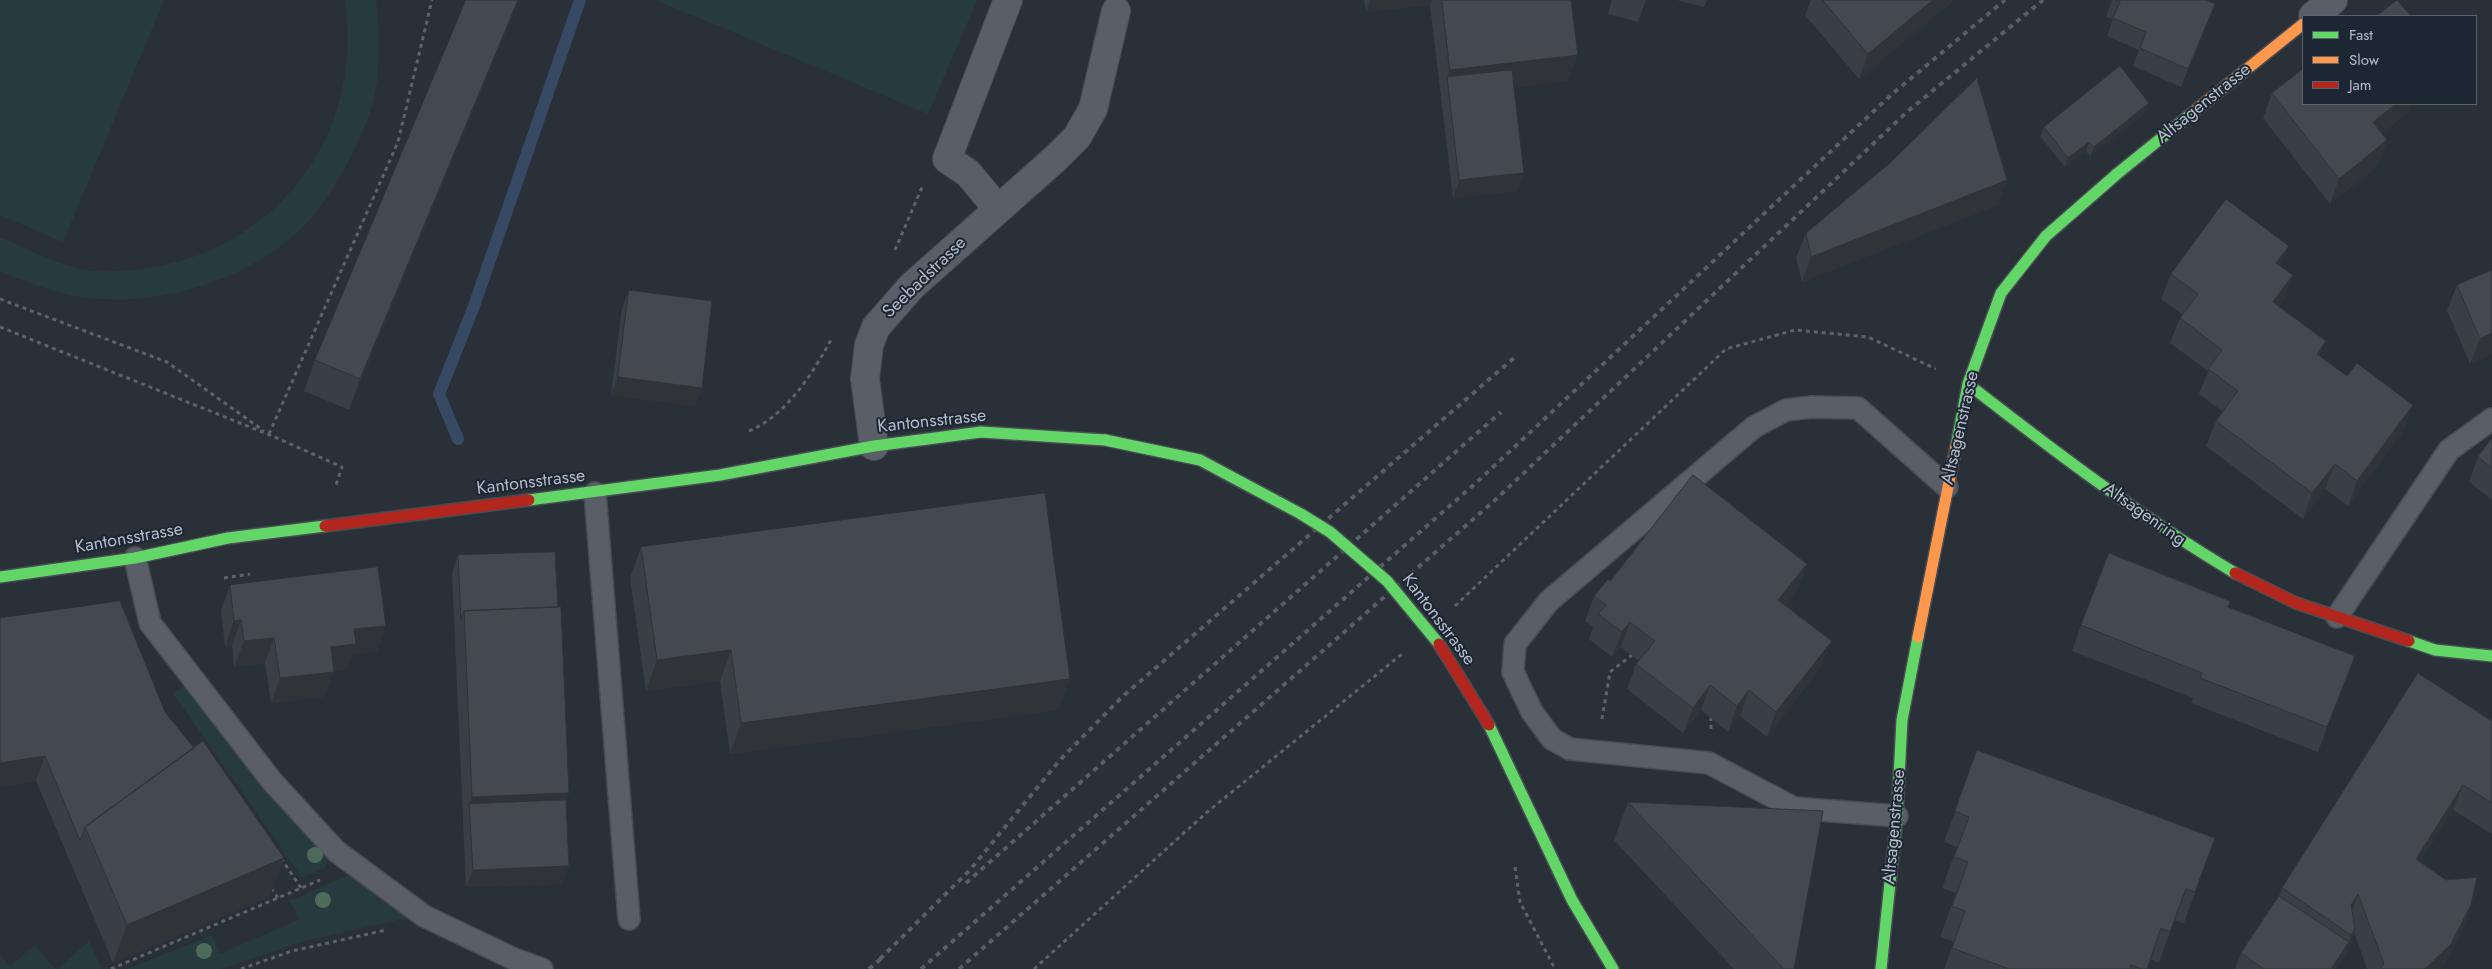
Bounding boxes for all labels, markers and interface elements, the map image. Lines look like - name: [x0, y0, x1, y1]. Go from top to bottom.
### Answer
- legend: [2302, 15, 2477, 105]
- text: Fast: [2349, 24, 2373, 46]
- text: Slow: [2349, 49, 2379, 71]
- street label: Altsagenstrasse: [2152, 59, 2256, 149]
- text: Jam: [2349, 74, 2372, 96]
- street label: Seebadstrasse: [879, 233, 971, 323]
- street label: Altsagenstrasse: [1937, 369, 1985, 487]
- street label: Kantonsstrasse: [877, 406, 987, 438]
- street label: Kantonsstrasse: [475, 466, 587, 500]
- street label: Altsagenring: [2099, 479, 2189, 551]
- street label: Kantonsstrasse: [73, 519, 185, 559]
- street label: Kantonsstrasse: [1396, 570, 1480, 670]
- street label: Altsagenstrasse: [1879, 769, 1911, 885]

